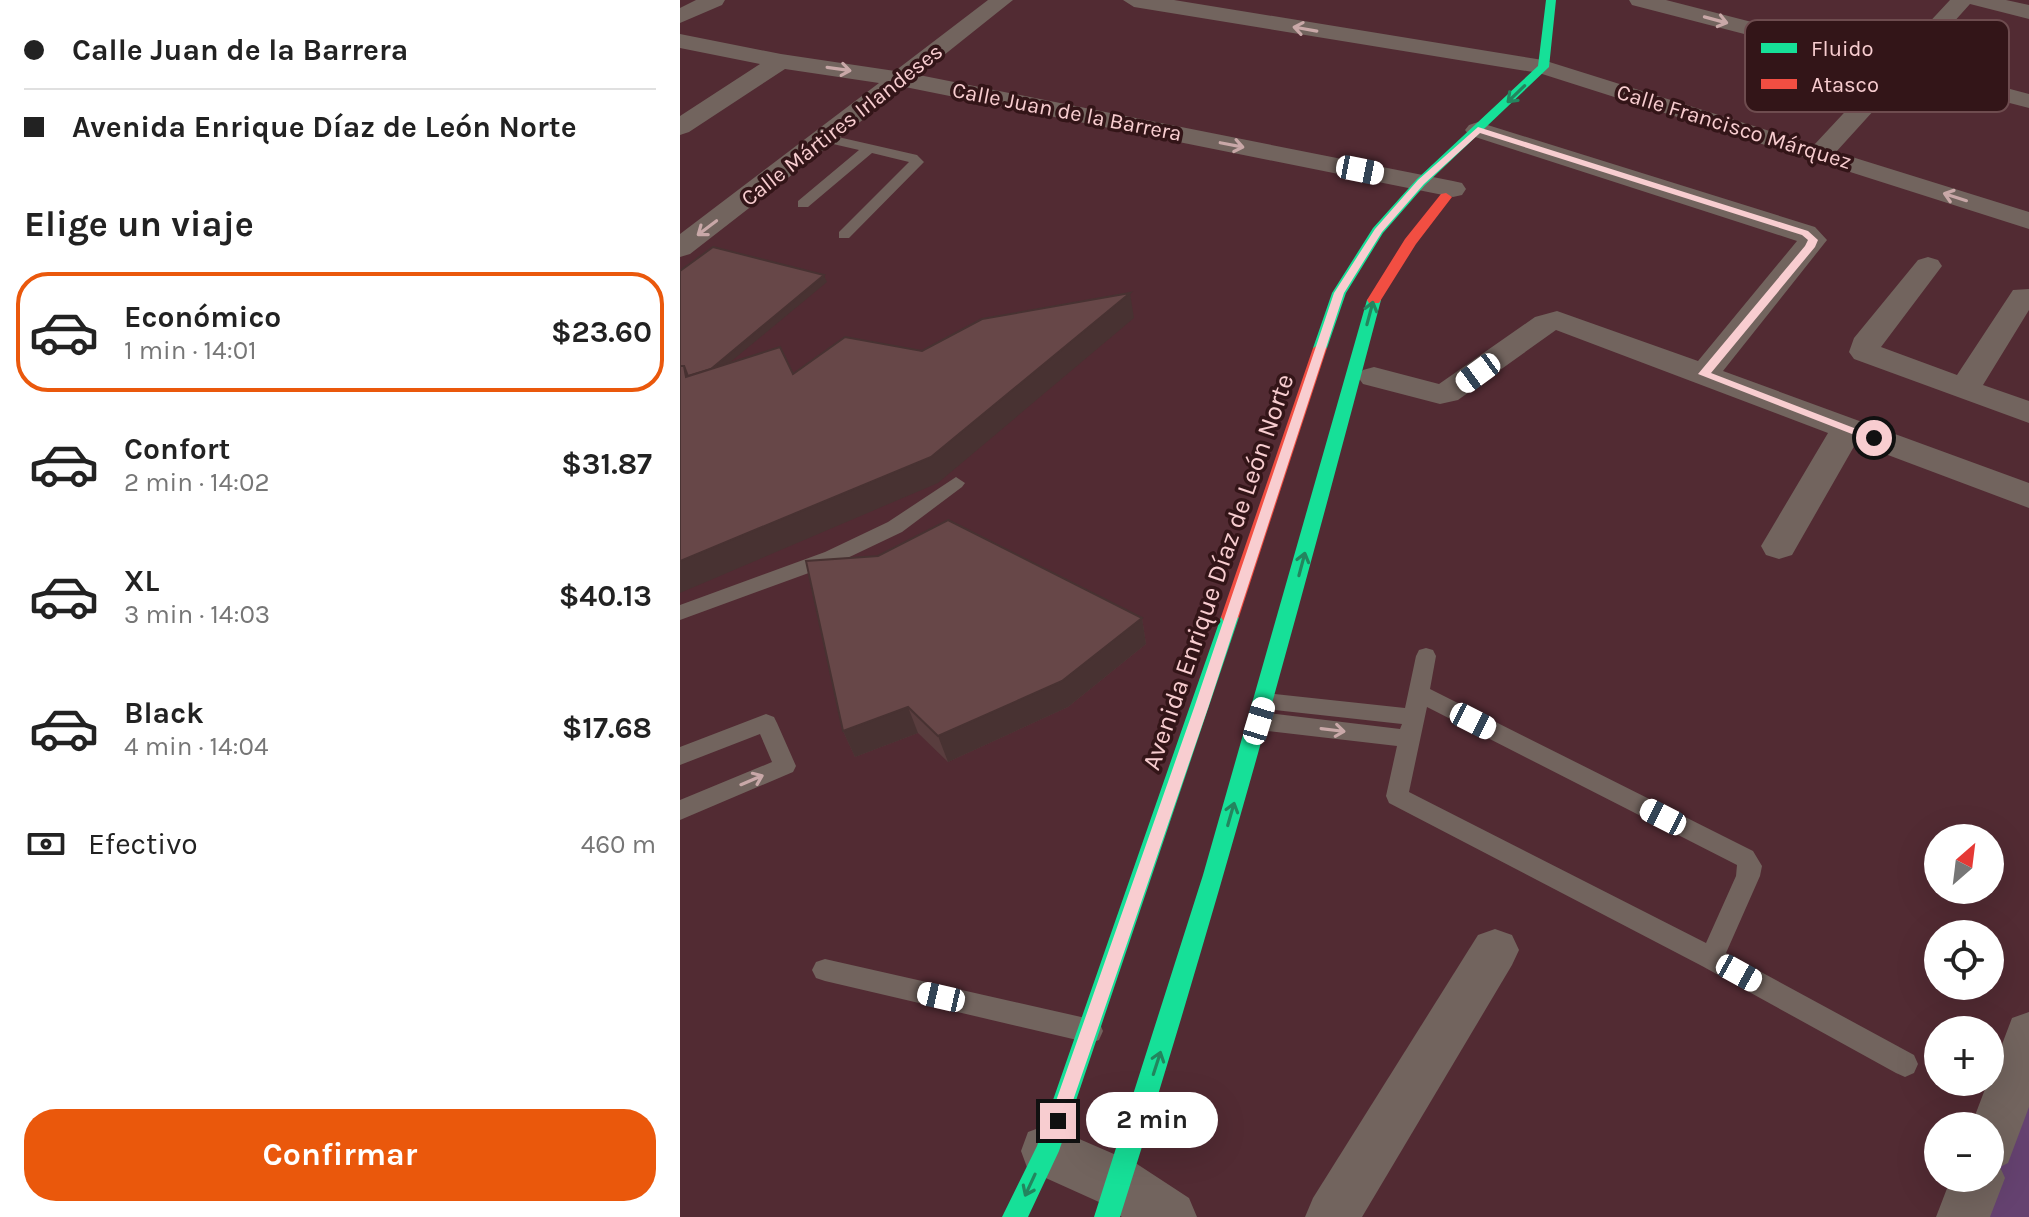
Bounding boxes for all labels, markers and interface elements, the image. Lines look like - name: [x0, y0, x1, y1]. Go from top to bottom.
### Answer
- one-way arrow: [1702, 13, 1728, 28]
- legend: [1745, 20, 2009, 112]
- one-way arrow: [1293, 21, 1318, 36]
- text: Calle Juan de la Barrera: [72, 32, 408, 68]
- text: Fluido: [1811, 36, 1874, 62]
- street label: Calle Mártires Irlandeses: [736, 38, 948, 212]
- one-way arrow: [826, 62, 852, 77]
- text: Atasco: [1811, 72, 1879, 98]
- street label: Calle Juan de la Barrera: [950, 77, 1184, 147]
- street label: Calle Francisco Márquez: [1614, 79, 1854, 175]
- one-way arrow: [1506, 84, 1526, 103]
- text: Avenida Enrique Díaz de León Norte: [72, 109, 577, 145]
- one-way arrow: [1219, 138, 1244, 153]
- car: [1334, 154, 1386, 186]
- one-way arrow: [1942, 189, 1967, 204]
- text: Elige un viaje: [24, 203, 254, 245]
- one-way arrow: [697, 219, 718, 236]
- icon: car: [28, 296, 100, 368]
- text: Económico: [124, 299, 281, 335]
- one-way arrow: [1363, 300, 1378, 326]
- text: $23.60: [551, 314, 652, 350]
- text: 1 min · 14:01: [124, 335, 257, 366]
- car: [1452, 349, 1504, 397]
- street label: Avenida Enrique Díaz de León Norte: [1135, 370, 1301, 774]
- route start: [1856, 420, 1892, 456]
- icon: car: [28, 428, 100, 500]
- text: Confort: [124, 431, 230, 467]
- text: $31.87: [561, 446, 652, 482]
- text: 2 min · 14:02: [124, 467, 270, 498]
- one-way arrow: [1296, 551, 1311, 577]
- icon: car: [28, 560, 100, 632]
- text: XL: [124, 563, 159, 599]
- text: $40.13: [559, 578, 652, 614]
- text: 3 min · 14:03: [124, 599, 270, 630]
- icon: car: [28, 692, 100, 764]
- text: Black: [124, 695, 204, 731]
- car: [1241, 695, 1277, 747]
- car: [1446, 699, 1500, 743]
- text: $17.68: [562, 710, 652, 746]
- one-way arrow: [1319, 722, 1346, 737]
- text: 4 min · 14:04: [124, 731, 269, 762]
- one-way arrow: [739, 771, 764, 786]
- car: [1636, 795, 1690, 839]
- one-way arrow: [1224, 801, 1239, 827]
- icon: cash: [24, 822, 68, 866]
- north arrow: [1924, 824, 2004, 904]
- map controls: [1924, 824, 2004, 1192]
- text: Efectivo: [88, 826, 198, 862]
- text: 460 m: [581, 829, 656, 860]
- button: locate: [1924, 920, 2004, 1000]
- car: [1712, 951, 1766, 995]
- car: [915, 980, 967, 1014]
- button: +: [1924, 1016, 2004, 1096]
- one-way arrow: [1151, 1051, 1166, 1076]
- callout: 2 min: [1086, 1093, 1218, 1149]
- route end: [1040, 1103, 1076, 1139]
- text: 2 min: [1116, 1104, 1188, 1135]
- button: Confirmar: [24, 1109, 656, 1201]
- button: −: [1924, 1112, 2004, 1192]
- one-way arrow: [1022, 1173, 1037, 1197]

